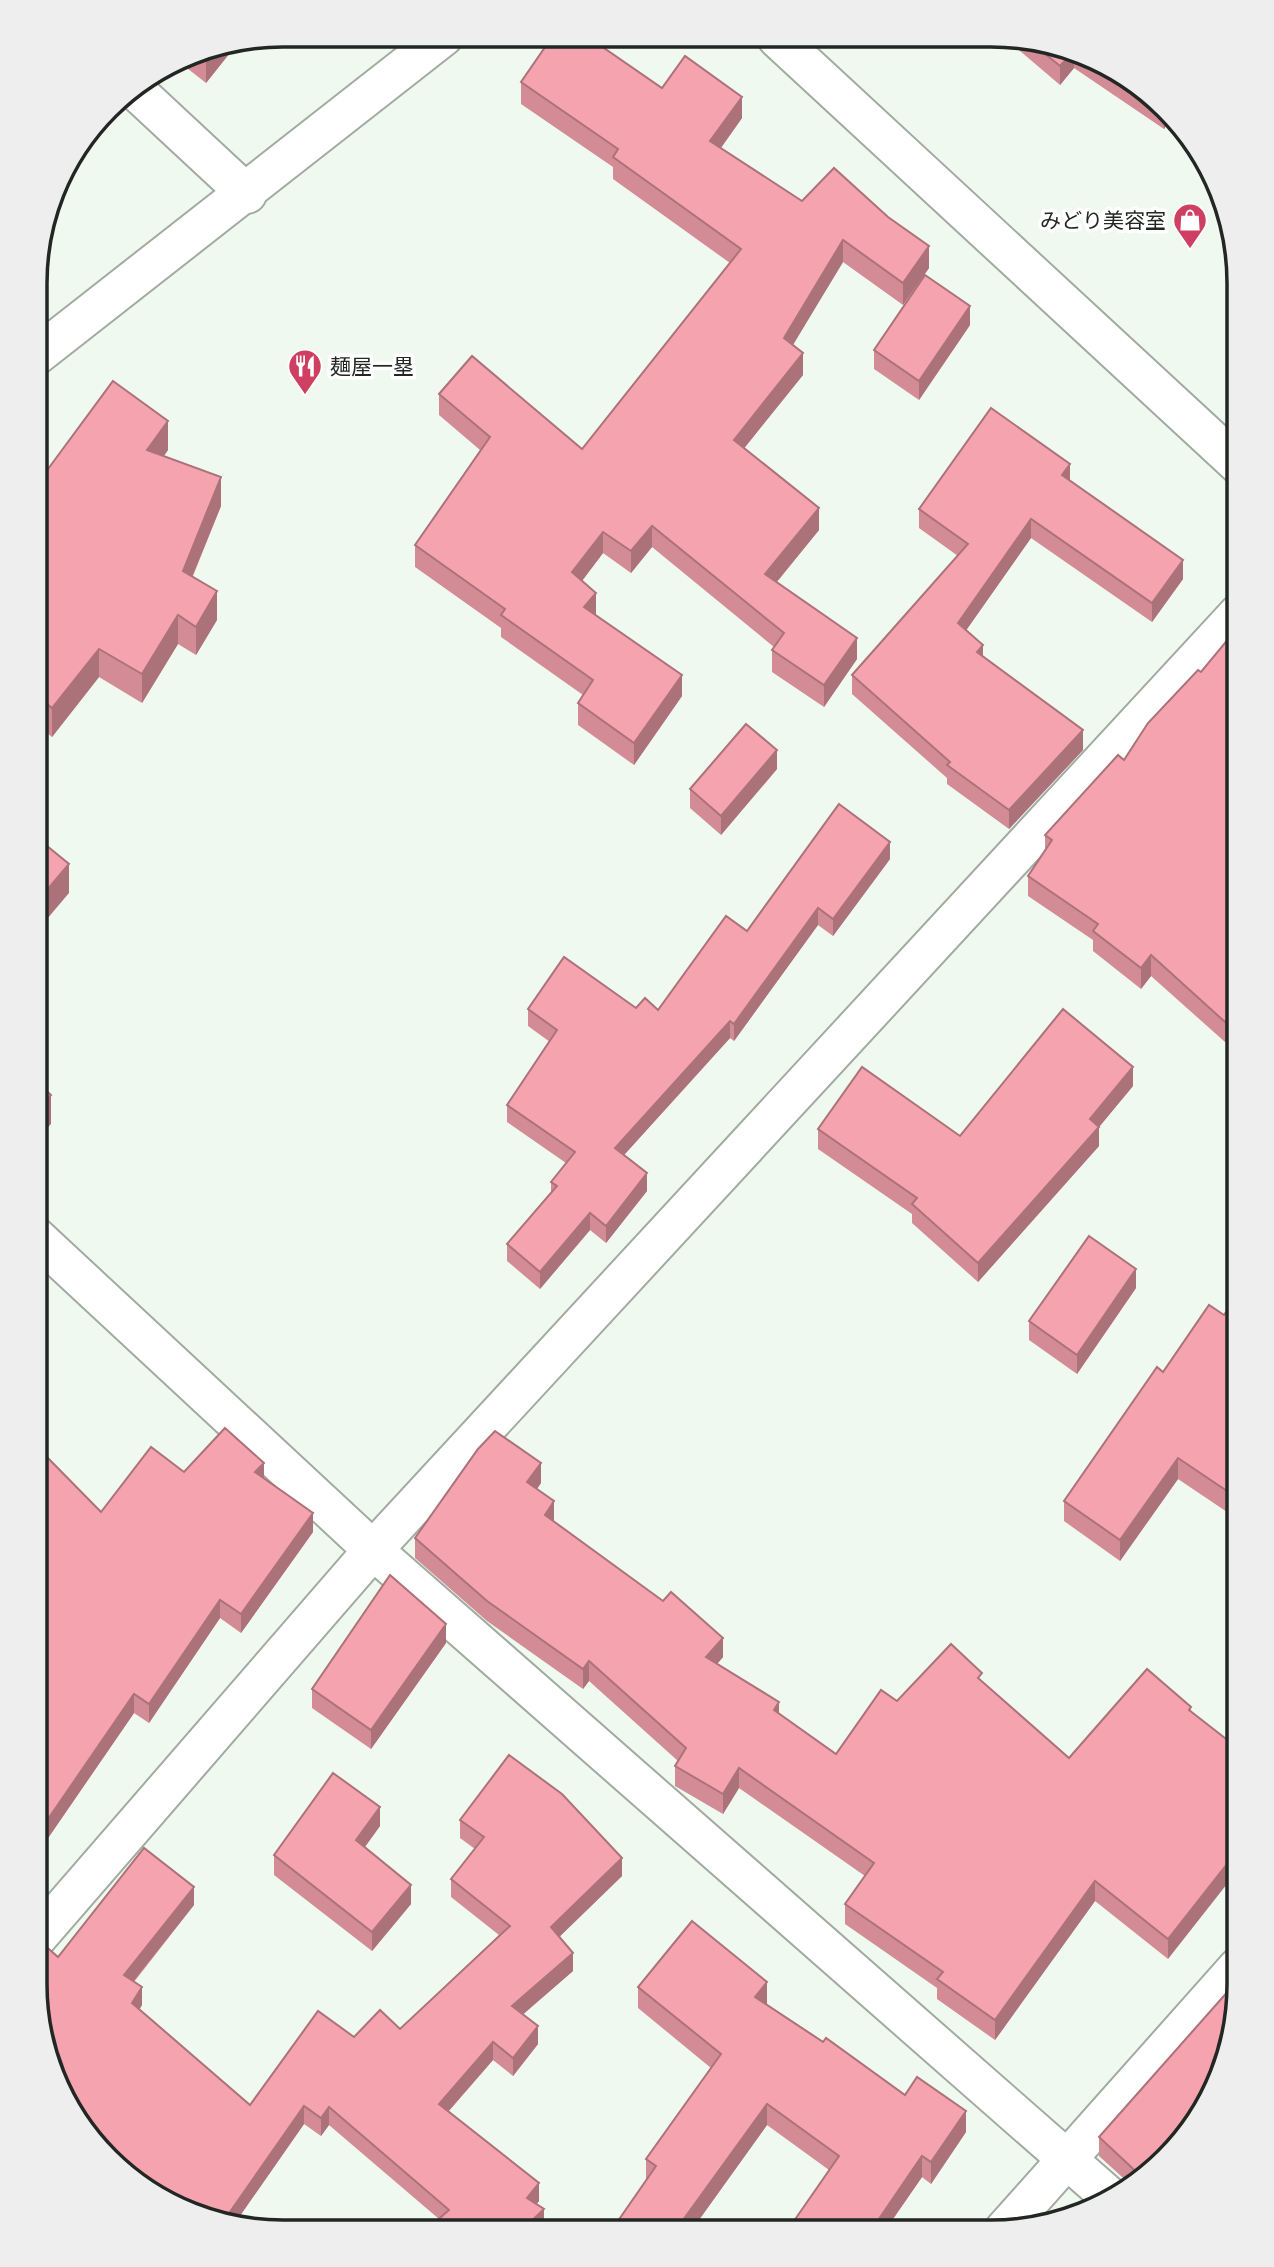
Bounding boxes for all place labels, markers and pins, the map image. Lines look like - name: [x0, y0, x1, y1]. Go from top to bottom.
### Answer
- shop icon: みどり美容室: [1171, 201, 1209, 250]
- place label: みどり美容室: [1040, 206, 1166, 234]
- restaurant icon: 麺屋一塁: [286, 347, 324, 396]
- place label: 麺屋一塁: [330, 352, 414, 380]

